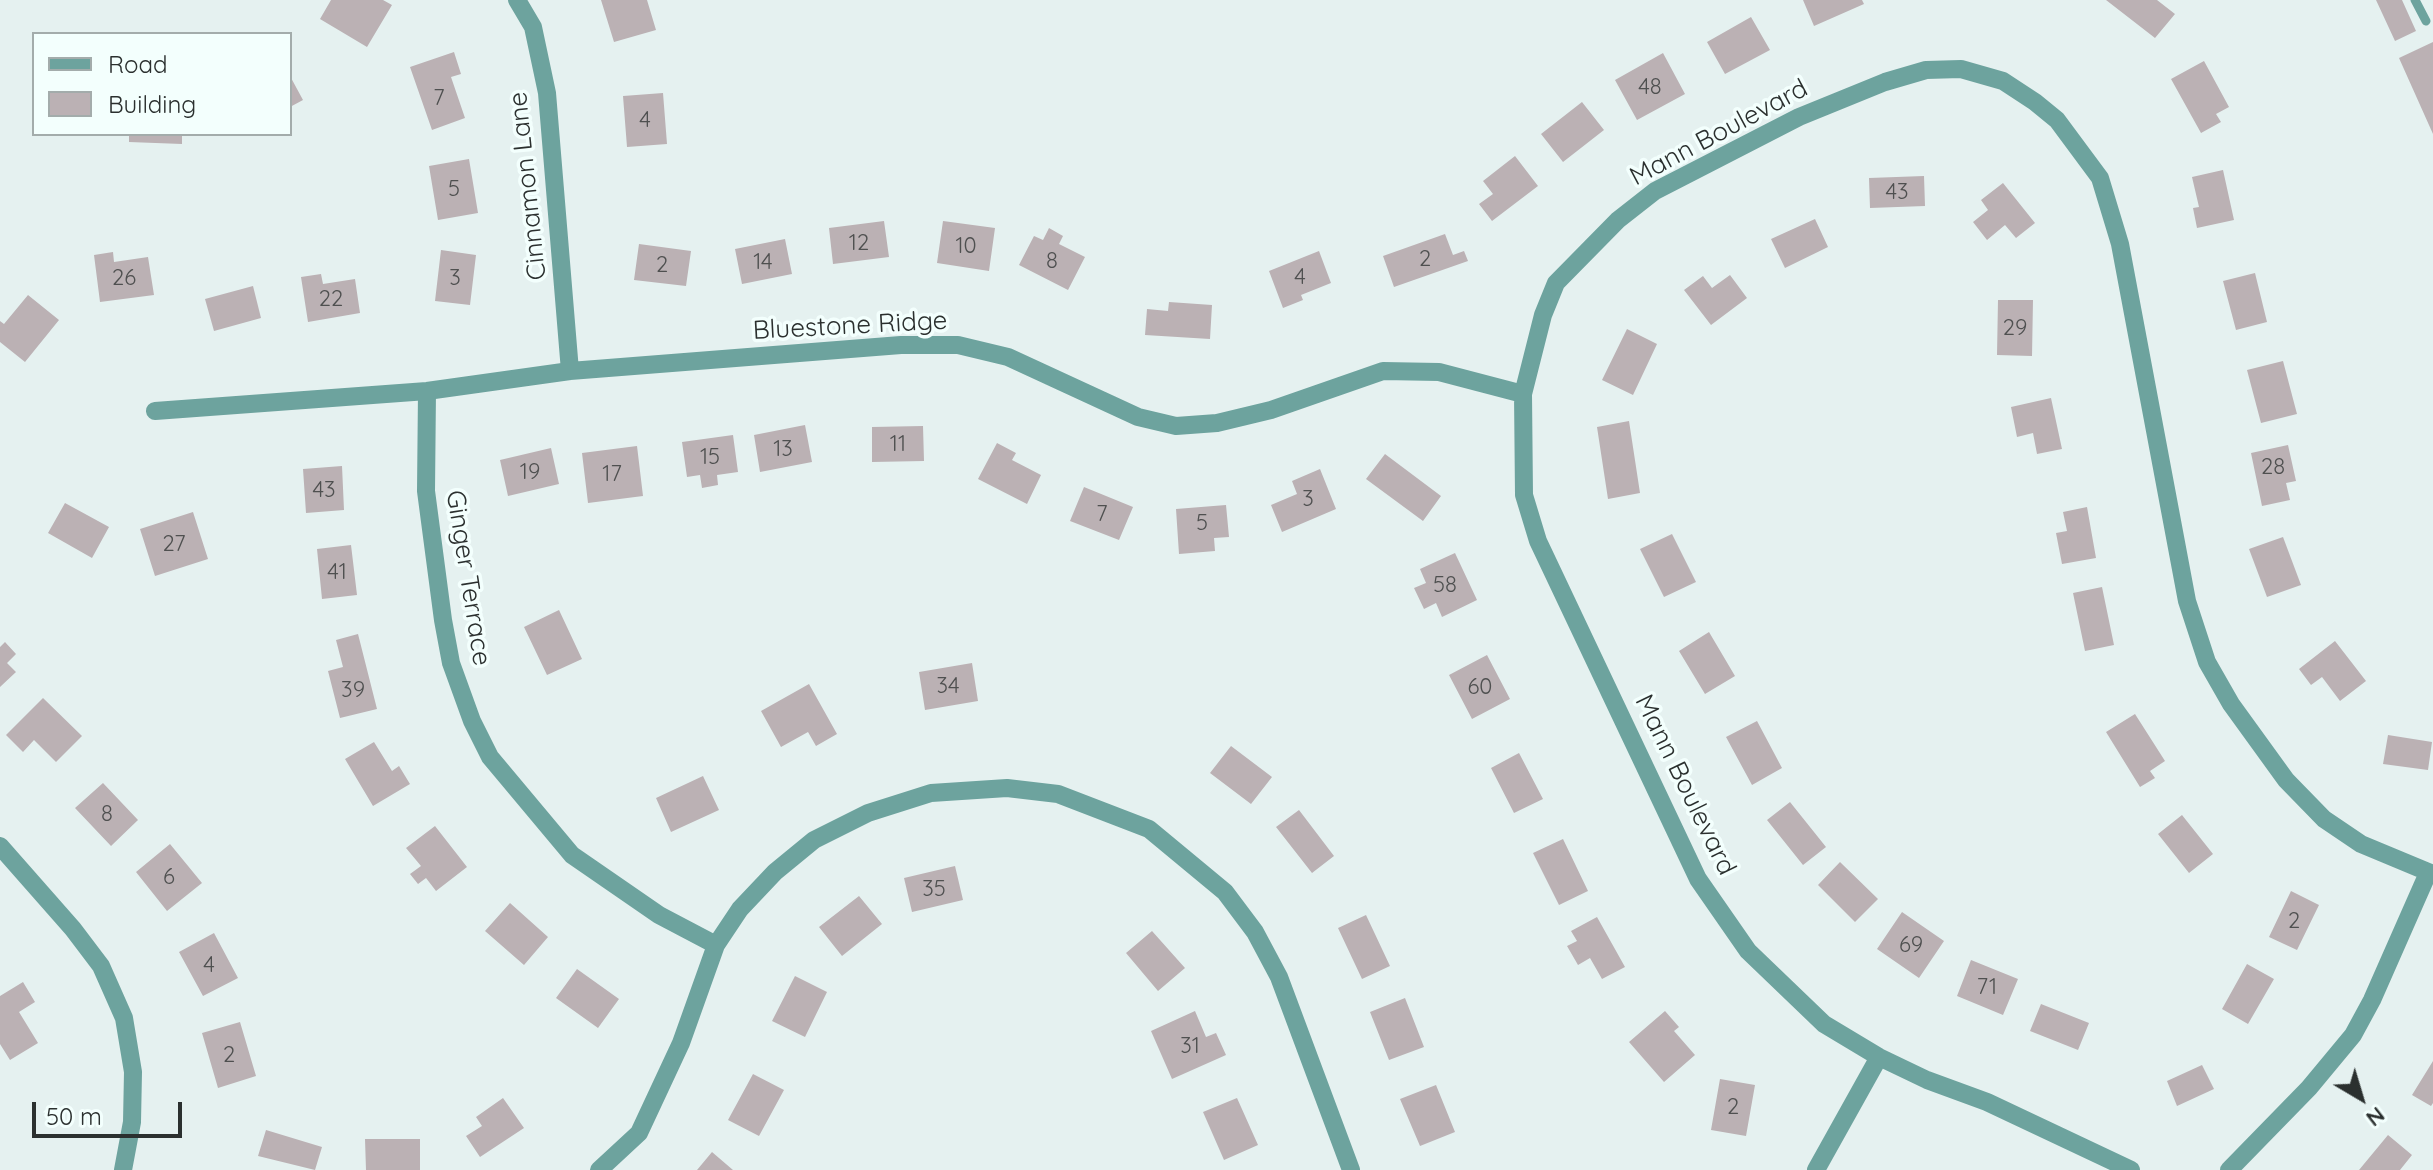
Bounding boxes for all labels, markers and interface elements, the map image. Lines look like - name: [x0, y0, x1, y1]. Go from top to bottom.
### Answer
- legend: [32, 32, 292, 136]
- text: Road: [108, 49, 168, 79]
- street label: Mann Boulevard: [1625, 73, 1813, 193]
- house number: 48: [1638, 74, 1662, 100]
- house number: 7: [433, 85, 445, 111]
- text: Building: [108, 89, 196, 119]
- street label: Cinnamon Lane: [503, 90, 553, 282]
- house number: 4: [639, 107, 651, 133]
- house number: 5: [448, 176, 460, 202]
- house number: 43: [1885, 179, 1909, 205]
- house number: 12: [849, 230, 869, 256]
- house number: 10: [955, 233, 977, 259]
- house number: 2: [1419, 246, 1431, 272]
- house number: 8: [1046, 248, 1058, 274]
- house number: 14: [753, 249, 773, 275]
- house number: 2: [656, 252, 668, 278]
- house number: 4: [1294, 264, 1306, 290]
- house number: 26: [112, 265, 136, 291]
- house number: 3: [449, 265, 461, 291]
- house number: 22: [319, 286, 343, 312]
- street label: Bluestone Ridge: [752, 305, 948, 347]
- house number: 29: [2003, 315, 2027, 341]
- house number: 11: [890, 431, 906, 457]
- house number: 13: [773, 436, 793, 462]
- house number: 15: [700, 444, 720, 470]
- house number: 28: [2261, 454, 2285, 480]
- house number: 19: [520, 459, 540, 485]
- house number: 17: [602, 461, 622, 487]
- house number: 43: [312, 477, 336, 503]
- house number: 3: [1302, 486, 1314, 512]
- street label: Ginger Terrace: [439, 488, 497, 668]
- house number: 7: [1096, 501, 1108, 527]
- house number: 5: [1196, 510, 1208, 536]
- house number: 27: [162, 531, 186, 557]
- house number: 41: [327, 559, 347, 585]
- house number: 58: [1433, 572, 1457, 598]
- house number: 34: [936, 673, 960, 699]
- house number: 60: [1468, 674, 1492, 700]
- house number: 39: [341, 677, 365, 703]
- street label: Mann Boulevard: [1628, 690, 1742, 880]
- house number: 8: [101, 801, 113, 827]
- house number: 6: [163, 864, 175, 890]
- house number: 35: [922, 876, 946, 902]
- house number: 2: [2288, 908, 2300, 934]
- house number: 69: [1899, 932, 1923, 958]
- house number: 4: [203, 952, 215, 978]
- house number: 71: [1977, 974, 1997, 1000]
- house number: 31: [1180, 1033, 1200, 1059]
- house number: 2: [223, 1042, 235, 1068]
- north arrow: [2321, 1058, 2401, 1138]
- scale bar: [36, 1086, 186, 1136]
- house number: 2: [1727, 1094, 1739, 1120]
- text: 50 m: [46, 1101, 102, 1131]
- text: N: [2361, 1101, 2391, 1133]

